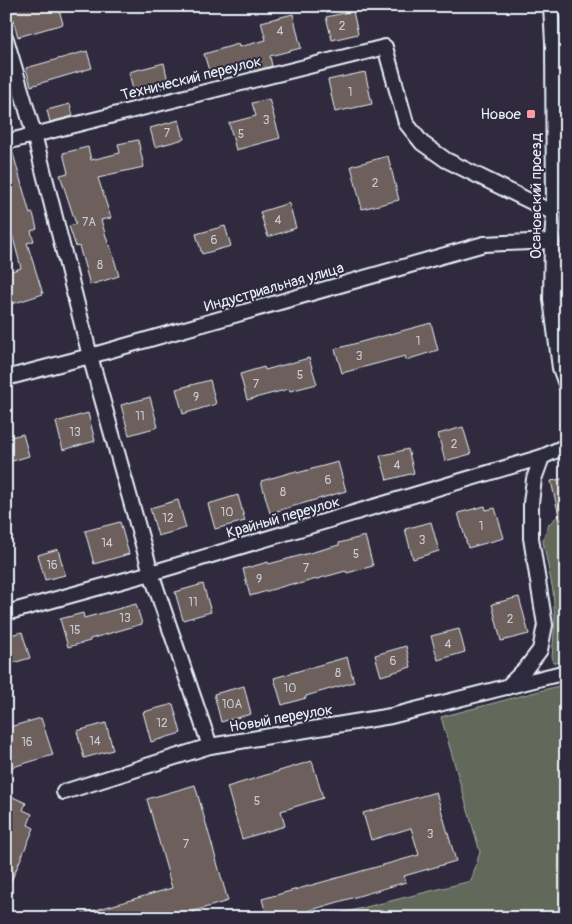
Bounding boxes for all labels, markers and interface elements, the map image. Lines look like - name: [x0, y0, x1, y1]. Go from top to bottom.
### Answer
- house number: 2: [339, 19, 346, 34]
- house number: 4: [277, 24, 284, 39]
- street label: Технический переулок: [119, 52, 264, 105]
- house number: 1: [348, 85, 352, 100]
- place label: Новое: [481, 105, 522, 124]
- marker: Новое: [525, 108, 537, 120]
- house number: 3: [263, 113, 270, 128]
- house number: 7: [164, 126, 171, 141]
- house number: 5: [238, 127, 244, 142]
- street label: Осановский проезд: [527, 133, 546, 259]
- house number: 2: [372, 176, 379, 191]
- house number: 4: [275, 213, 282, 228]
- house number: 7А: [82, 215, 96, 230]
- house number: 6: [211, 233, 218, 248]
- house number: 8: [97, 258, 103, 273]
- street label: Индустриальная улица: [202, 258, 346, 317]
- house number: 1: [416, 334, 420, 349]
- house number: 3: [356, 349, 363, 364]
- house number: 5: [297, 368, 303, 383]
- house number: 7: [253, 377, 260, 392]
- house number: 9: [193, 390, 199, 405]
- house number: 11: [135, 409, 145, 424]
- house number: 13: [69, 425, 81, 440]
- house number: 2: [451, 437, 458, 452]
- house number: 4: [394, 458, 401, 473]
- house number: 6: [325, 473, 332, 488]
- house number: 8: [280, 485, 286, 500]
- street label: Крайный переулок: [224, 492, 342, 543]
- house number: 10: [221, 505, 233, 520]
- house number: 12: [162, 511, 174, 526]
- house number: 1: [479, 519, 483, 534]
- house number: 3: [419, 533, 426, 548]
- house number: 14: [101, 536, 113, 551]
- house number: 5: [353, 547, 359, 562]
- house number: 16: [46, 558, 58, 573]
- house number: 7: [303, 561, 310, 576]
- house number: 9: [256, 572, 262, 587]
- house number: 11: [188, 595, 198, 610]
- house number: 13: [119, 611, 131, 626]
- house number: 2: [507, 612, 514, 627]
- house number: 15: [69, 623, 81, 638]
- house number: 4: [445, 637, 452, 652]
- house number: 6: [390, 654, 397, 669]
- house number: 8: [335, 666, 341, 681]
- house number: 10: [284, 681, 296, 696]
- house number: 10А: [222, 697, 243, 712]
- street label: Новый переулок: [228, 700, 335, 737]
- house number: 12: [156, 716, 168, 731]
- house number: 14: [89, 734, 101, 749]
- house number: 16: [21, 735, 33, 750]
- house number: 5: [254, 794, 260, 809]
- house number: 3: [427, 827, 434, 842]
- house number: 7: [183, 837, 190, 852]

